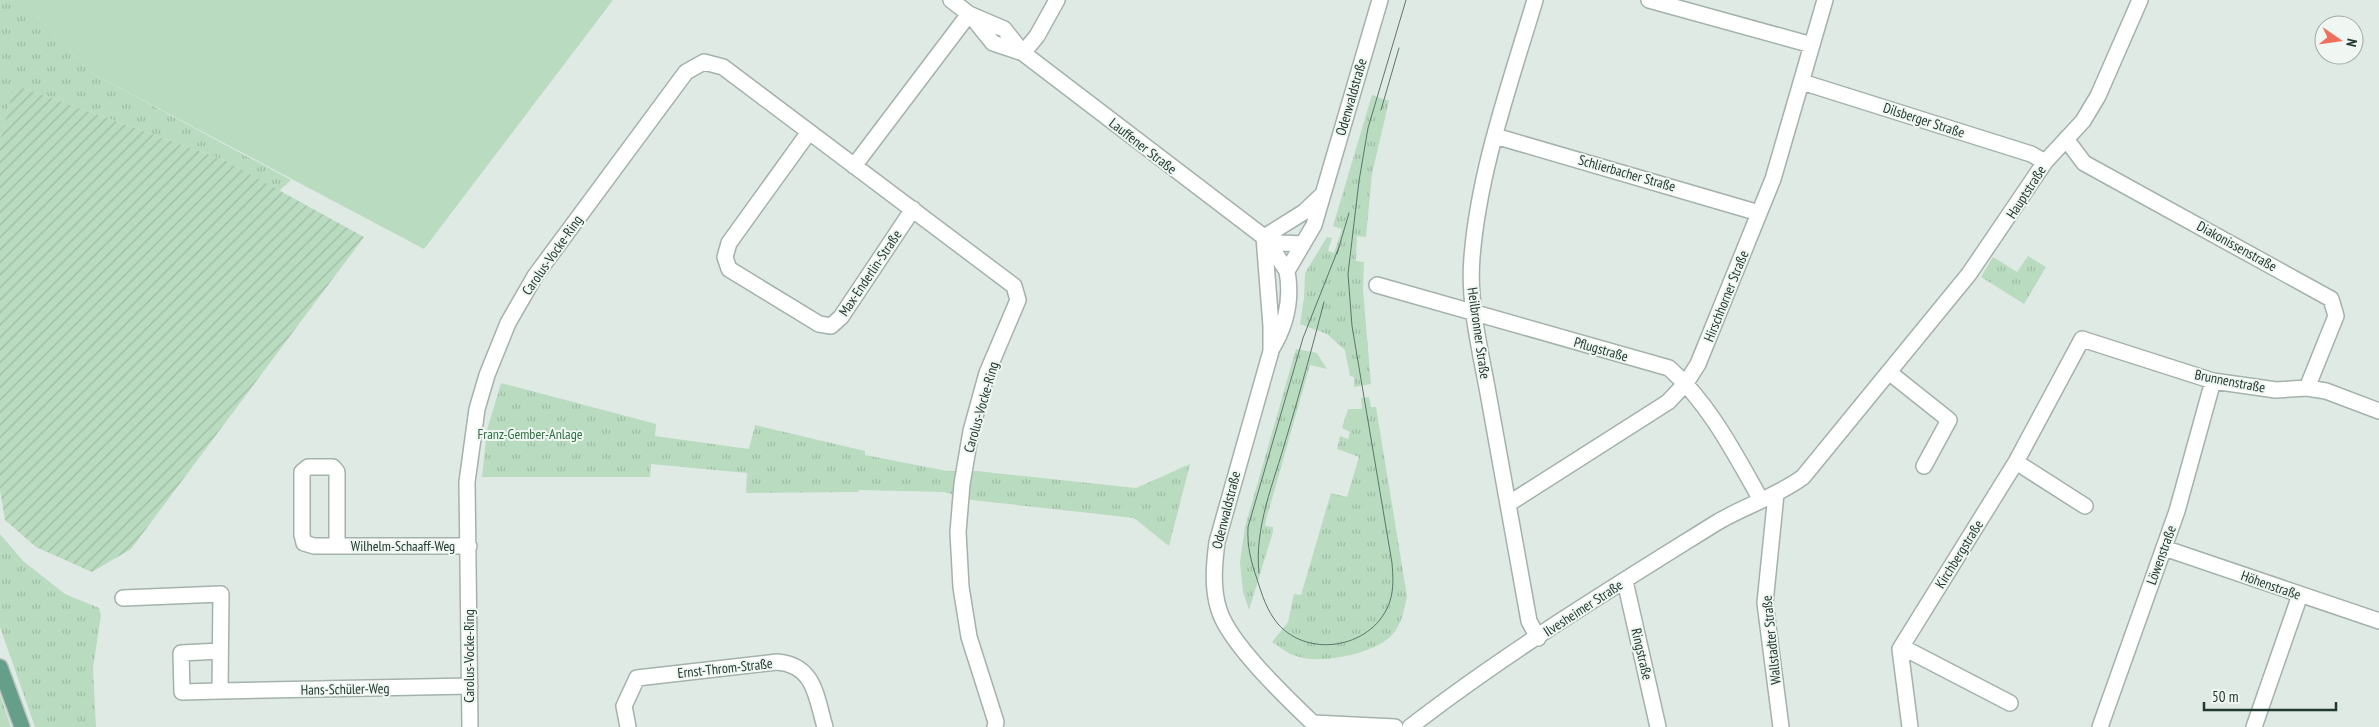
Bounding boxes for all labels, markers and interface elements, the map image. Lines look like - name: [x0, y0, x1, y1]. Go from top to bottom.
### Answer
- north arrow: [2314, 15, 2364, 65]
- text: N: [2342, 37, 2361, 49]
- street label: Odenwaldstraße: [1331, 56, 1371, 138]
- street label: Dilsberger Straße: [1881, 98, 1967, 142]
- street label: Lauffener Straße: [1106, 114, 1181, 178]
- street label: Schlierbacher Straße: [1576, 151, 1678, 196]
- street label: Hauptstraße: [2002, 162, 2050, 222]
- street label: Carolus-Vocke-Ring: [518, 211, 586, 299]
- street label: Diakonissenstraße: [2194, 217, 2280, 275]
- street label: Max-Enderlin-Straße: [835, 226, 906, 320]
- street label: Hirschhorner Straße: [1700, 247, 1753, 344]
- street label: Heilbronner Straße: [1464, 286, 1494, 380]
- street label: Pflugstraße: [1572, 333, 1630, 365]
- street label: Carolus-Vocke-Ring: [959, 359, 1003, 455]
- street label: Brunnenstraße: [2193, 365, 2267, 397]
- park label: Franz-Gember-Anlage: [478, 425, 583, 443]
- street label: Odenwaldstraße: [1208, 469, 1244, 551]
- street label: Kirchbergstraße: [1931, 516, 1987, 592]
- street label: Löwenstraße: [2142, 523, 2180, 587]
- street label: Wilhelm-Schaaff-Weg: [351, 537, 455, 555]
- street label: Höhenstraße: [2239, 566, 2304, 604]
- street label: Ilvesheimer Straße: [1540, 576, 1626, 640]
- street label: Wallstadter Straße: [1757, 594, 1785, 685]
- street label: Carolus-Vocke-Ring: [460, 609, 478, 703]
- street label: Ringstraße: [1627, 626, 1657, 682]
- street label: Ernst-Throm-Straße: [677, 654, 774, 682]
- street label: Hans-Schüler-Weg: [300, 679, 390, 699]
- scale bar: [2204, 680, 2336, 712]
- text: 50 m: [2212, 687, 2238, 706]

